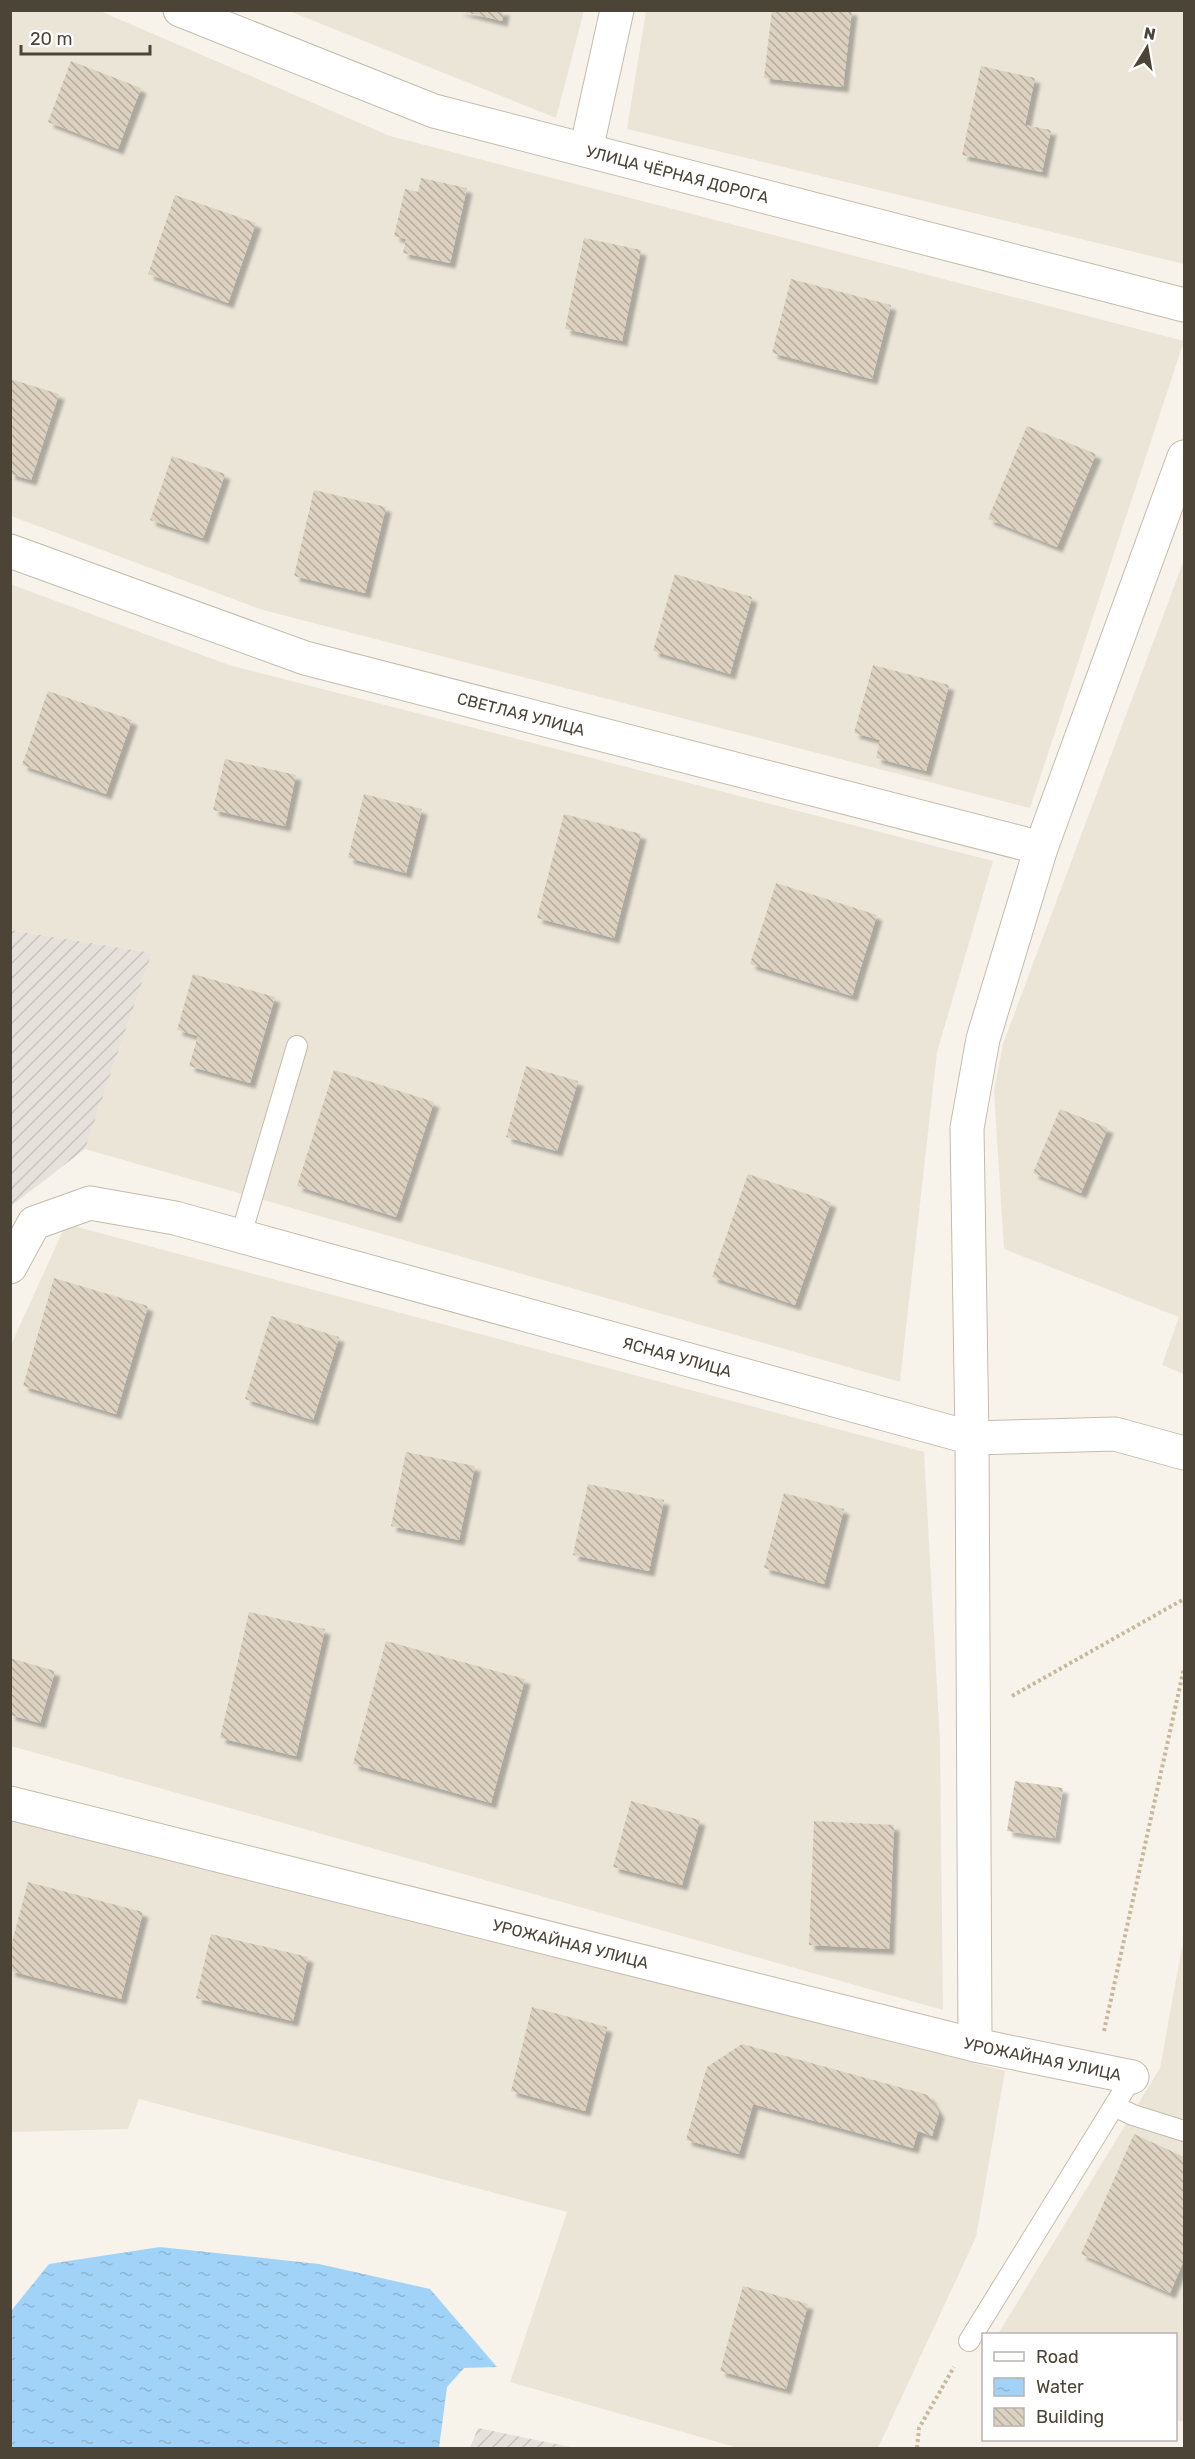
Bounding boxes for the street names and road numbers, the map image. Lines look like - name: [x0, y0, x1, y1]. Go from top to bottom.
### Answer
- street label: УЛИЦА ЧЁРНАЯ ДОРОГА: [584, 142, 771, 207]
- street label: СВЕТЛАЯ УЛИЦА: [455, 689, 587, 740]
- street label: ЯСНАЯ УЛИЦА: [620, 1333, 734, 1381]
- street label: УРОЖАЙНАЯ УЛИЦА: [490, 1915, 651, 1973]
- street label: УРОЖАЙНАЯ УЛИЦА: [962, 2034, 1123, 2085]

